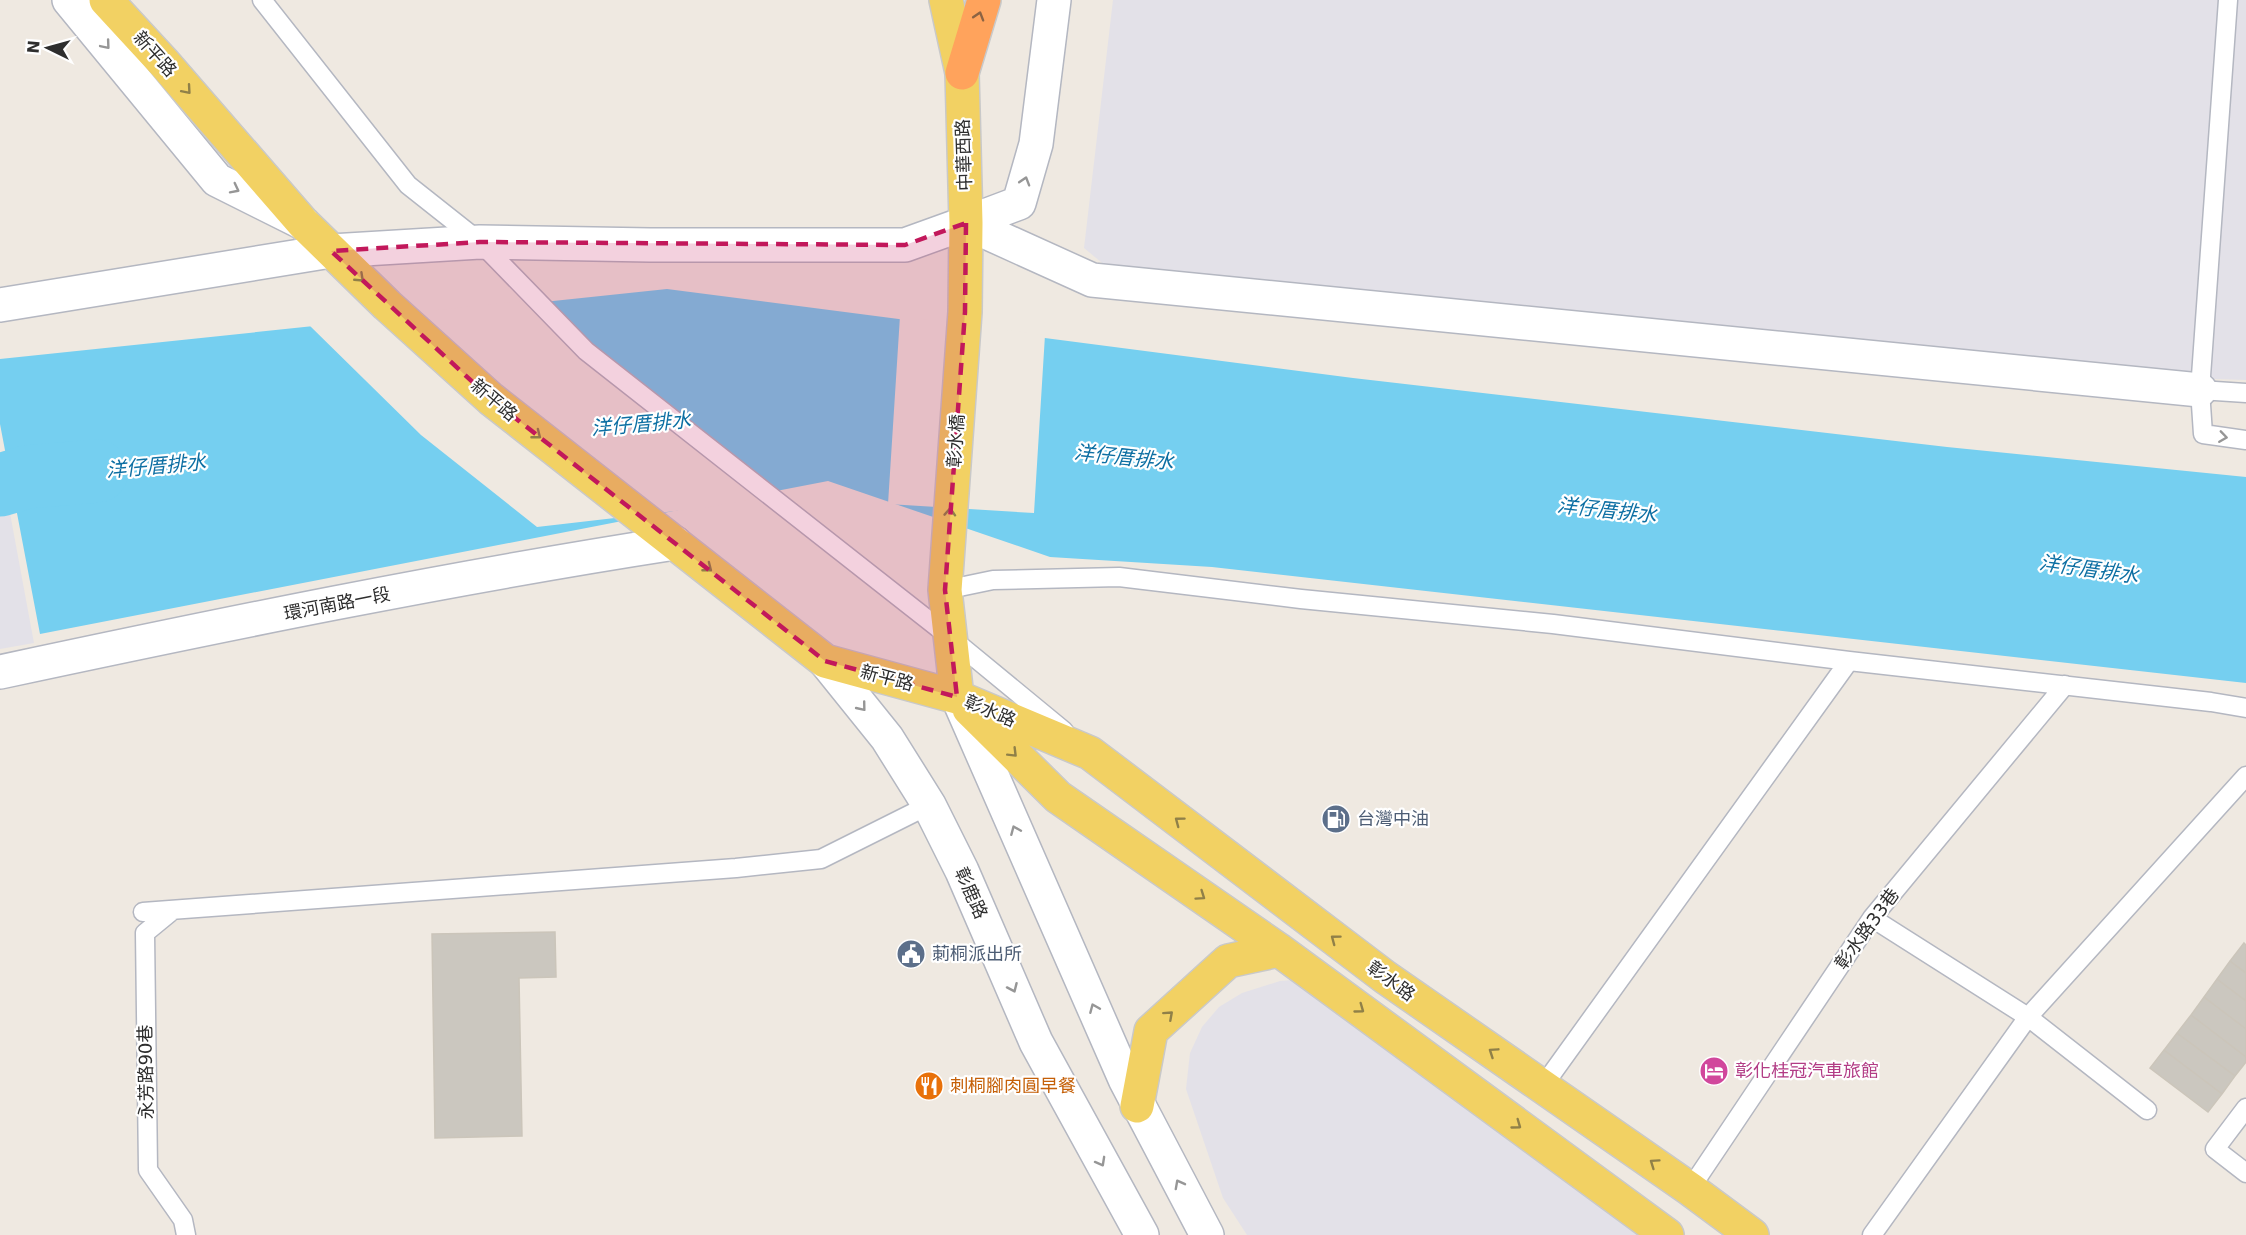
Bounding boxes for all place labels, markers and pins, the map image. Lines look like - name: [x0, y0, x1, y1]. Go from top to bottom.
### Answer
- fuel station icon: 台灣中油: [1320, 803, 1352, 835]
- place label: 台灣中油: [1357, 808, 1429, 829]
- public building icon: 莿桐派出所: [895, 938, 927, 970]
- place label: 莿桐派出所: [932, 943, 1022, 964]
- hotel icon: 彰化桂冠汽車旅館: [1698, 1055, 1730, 1087]
- place label: 彰化桂冠汽車旅館: [1735, 1060, 1879, 1081]
- restaurant icon: 刺桐腳肉圓早餐: [913, 1070, 945, 1102]
- place label: 刺桐腳肉圓早餐: [950, 1075, 1076, 1096]

